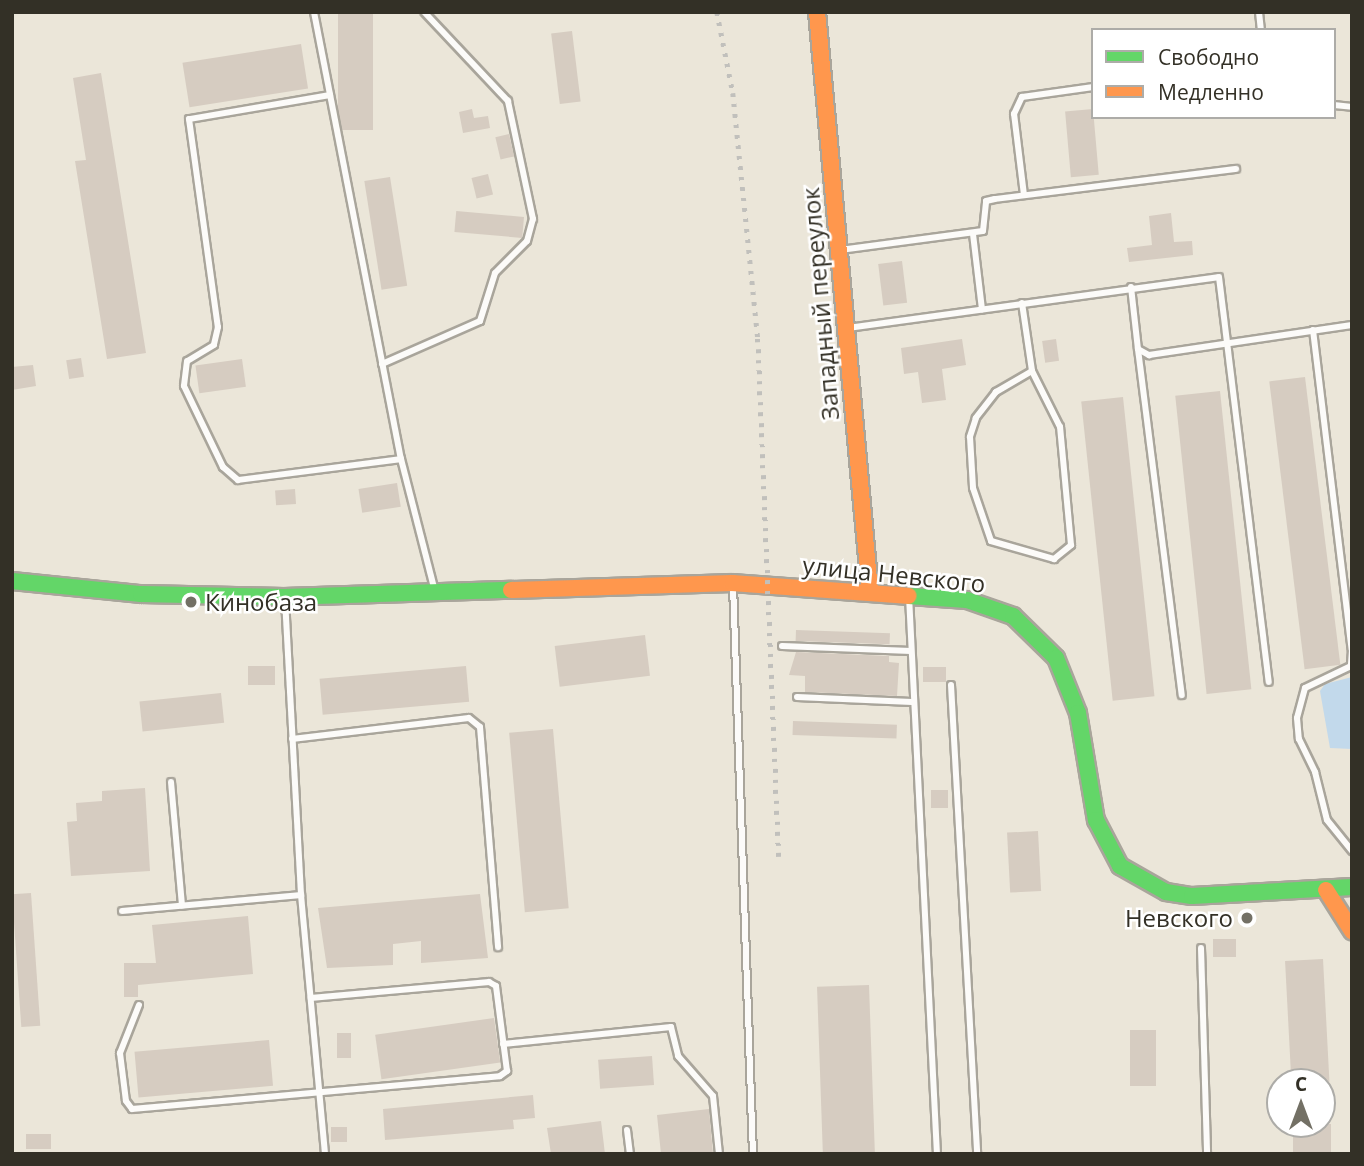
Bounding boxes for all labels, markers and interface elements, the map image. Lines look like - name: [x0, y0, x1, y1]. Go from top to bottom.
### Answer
- legend: [1091, 28, 1336, 119]
- text: Свободно: [1158, 43, 1259, 71]
- text: Медленно: [1158, 78, 1264, 106]
- street label: Западный переулок: [795, 186, 845, 422]
- street label: улица Невского: [801, 550, 987, 598]
- place label: Кинобаза: [205, 588, 317, 616]
- marker: Кинобаза: [183, 594, 199, 610]
- place label: Невского: [1125, 904, 1233, 932]
- marker: Невского: [1239, 910, 1255, 926]
- north arrow: [1266, 1068, 1336, 1138]
- text: С: [1295, 1071, 1307, 1097]

